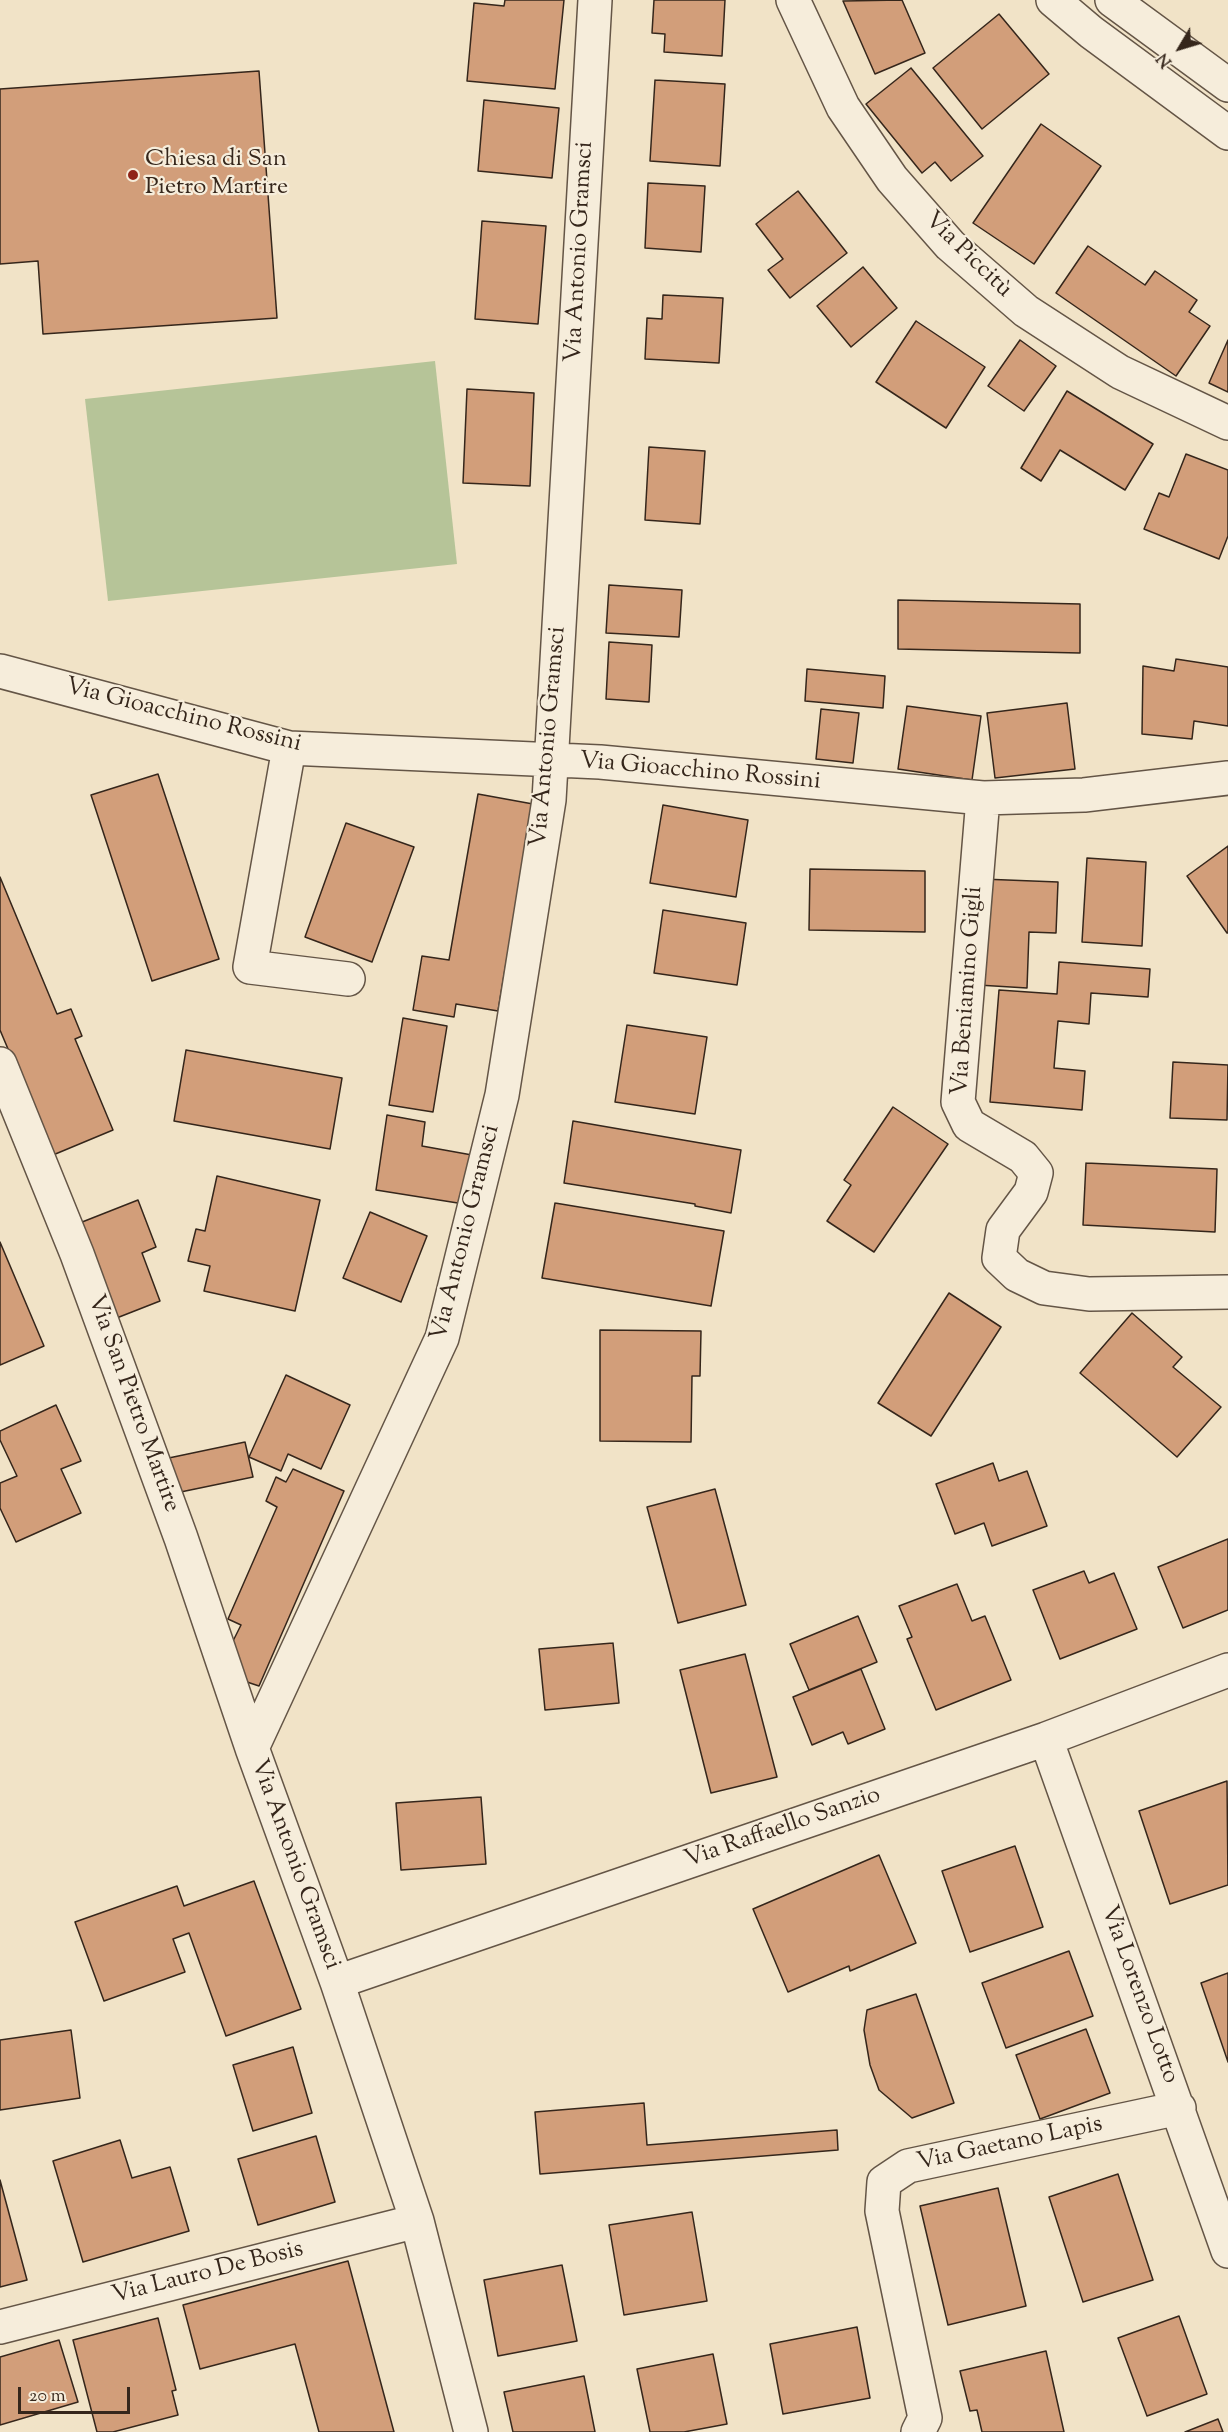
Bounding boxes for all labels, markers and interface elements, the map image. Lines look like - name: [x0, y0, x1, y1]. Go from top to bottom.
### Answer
- north arrow: [1150, 18, 1210, 78]
- text: N: [1152, 47, 1178, 72]
- street label: Via Antonio Gramsci: [561, 141, 601, 363]
- place label: Chiesa di San Pietro Martire: [145, 147, 288, 203]
- marker: Chiesa di San Pietro Martire: [126, 168, 140, 182]
- street label: Via Piccitù: [917, 207, 1017, 305]
- street label: Via Antonio Gramsci: [526, 625, 574, 849]
- street label: Via Gioacchino Rossini: [62, 674, 304, 760]
- street label: Via Gioacchino Rossini: [578, 748, 822, 798]
- street label: Via Beniamino Gigli: [947, 885, 991, 1097]
- street label: Via Antonio Gramsci: [426, 1122, 508, 1344]
- street label: Via San Pietro Martire: [79, 1292, 185, 1516]
- street label: Via Antonio Gramsci: [243, 1756, 345, 1974]
- street label: Via Raffaello Sanzio: [681, 1782, 885, 1876]
- street label: Via Lorenzo Lotto: [1092, 1902, 1184, 2088]
- street label: Via Gaetano Lapis: [915, 2111, 1105, 2179]
- street label: Via Lauro De Bosis: [109, 2236, 307, 2312]
- scale bar: [21, 2375, 134, 2413]
- text: 20 m: [29, 2384, 66, 2410]

